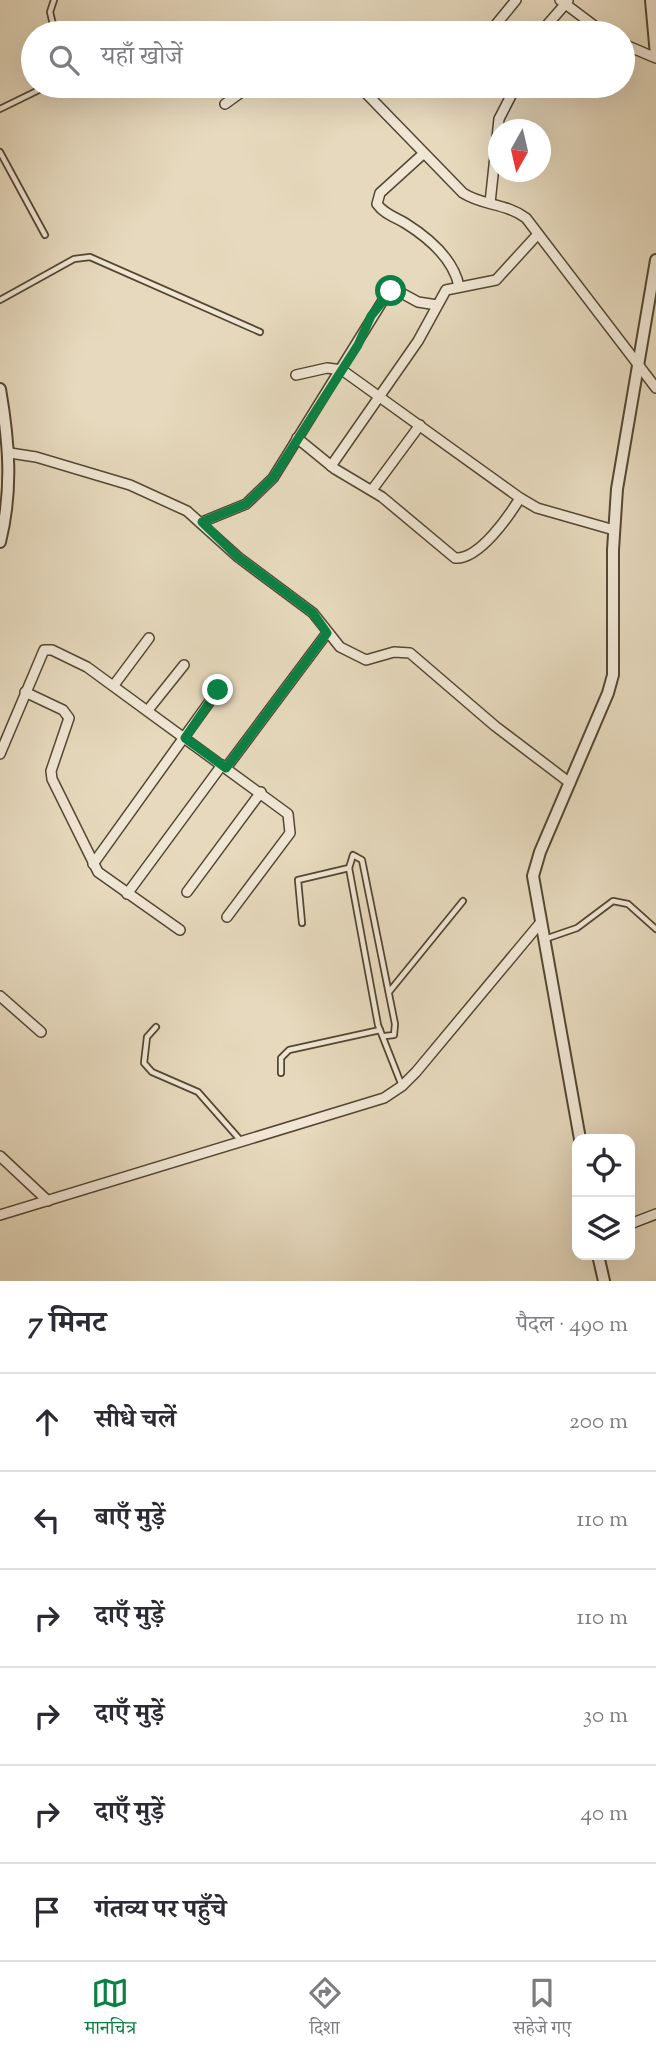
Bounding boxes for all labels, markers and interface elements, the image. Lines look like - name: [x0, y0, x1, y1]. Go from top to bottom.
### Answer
- search box: [21, 21, 635, 98]
- text: यहाँ खोजें: [101, 39, 183, 76]
- icon: search: [45, 41, 83, 79]
- north arrow: [488, 119, 551, 182]
- route start: [375, 275, 406, 306]
- route end: [202, 674, 233, 705]
- map controls: [572, 1134, 635, 1260]
- button: locate: [572, 1134, 635, 1197]
- button: layers: [572, 1197, 635, 1260]
- text: 7 मिनट: [28, 1303, 106, 1346]
- text: पैदल · 490 m: [516, 1309, 628, 1342]
- text: सीधे चलें: [95, 1402, 176, 1439]
- icon: ahead: [28, 1403, 66, 1441]
- text: 200 m: [569, 1406, 628, 1439]
- text: बाएँ मुड़ें: [95, 1500, 165, 1537]
- icon: left: [28, 1501, 66, 1539]
- text: 110 m: [577, 1504, 628, 1537]
- text: दाएँ मुड़ें: [95, 1598, 164, 1635]
- icon: right: [28, 1599, 66, 1637]
- text: 110 m: [577, 1602, 628, 1635]
- text: दाएँ मुड़ें: [95, 1696, 164, 1733]
- icon: right: [28, 1697, 66, 1735]
- text: 30 m: [583, 1700, 628, 1733]
- text: दाएँ मुड़ें: [95, 1794, 164, 1831]
- icon: right: [28, 1795, 66, 1833]
- text: 40 m: [581, 1798, 628, 1831]
- text: गंतव्य पर पहुँचे: [95, 1892, 226, 1929]
- icon: arrive: [28, 1893, 66, 1931]
- tab: मानचित्र: [85, 1974, 136, 2046]
- tab: दिशा: [306, 1974, 344, 2046]
- tab: सहेजे गए: [513, 1974, 571, 2046]

